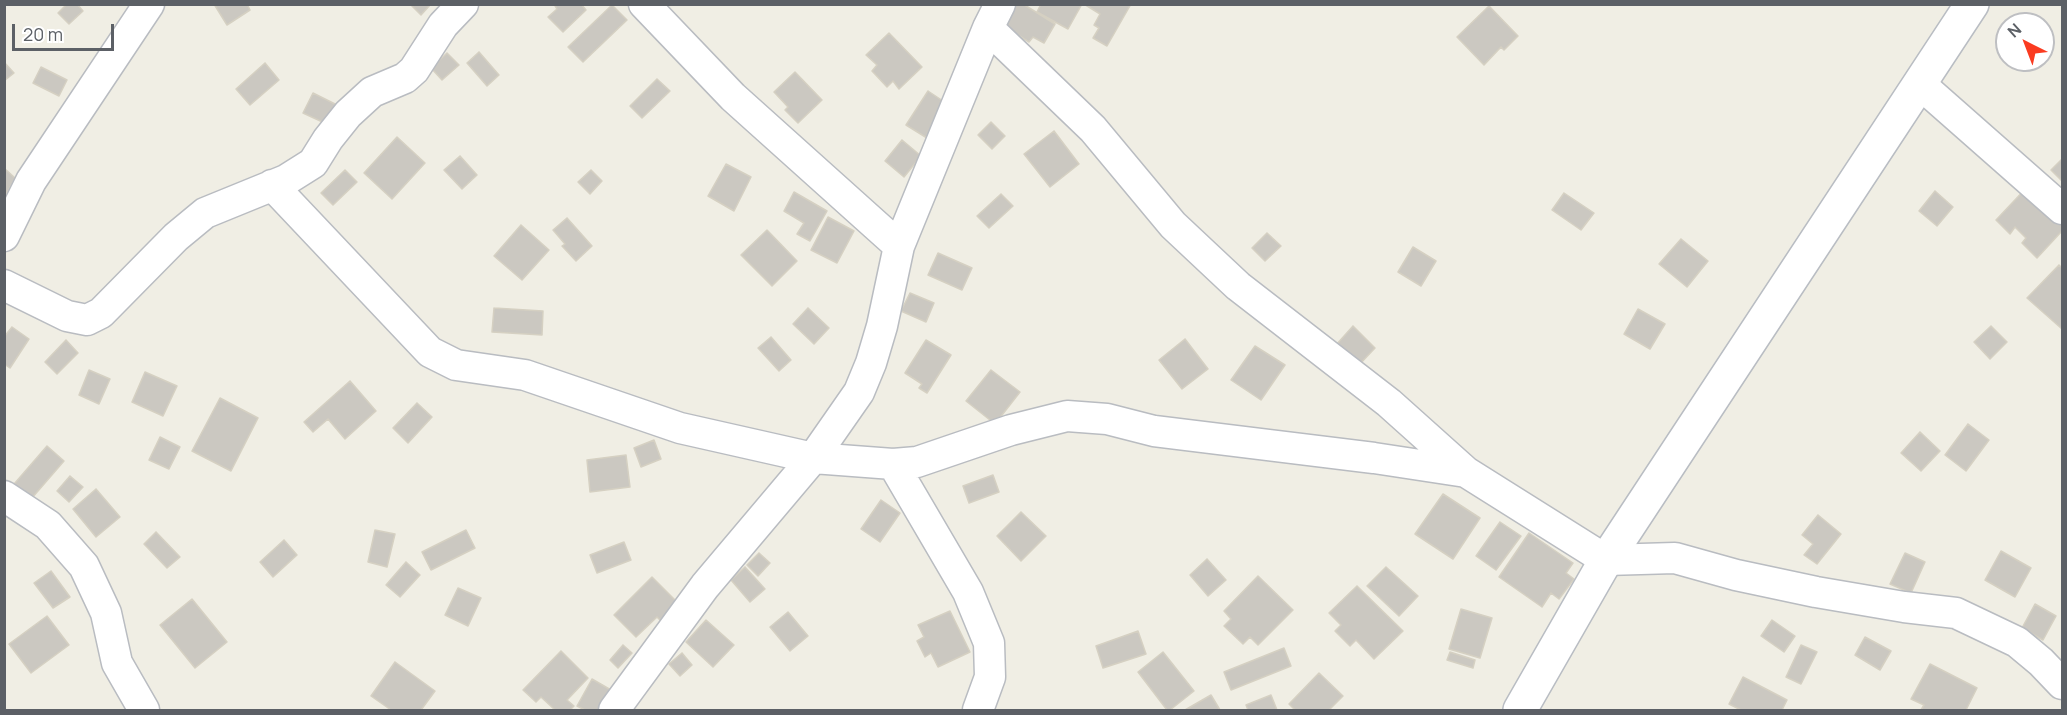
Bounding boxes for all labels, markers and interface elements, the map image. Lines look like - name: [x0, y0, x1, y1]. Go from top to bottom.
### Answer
- scale bar: [15, 12, 117, 50]
- north arrow: [1995, 12, 2055, 72]
- text: N: [2003, 18, 2026, 42]
- text: 20 m: [23, 22, 63, 46]

